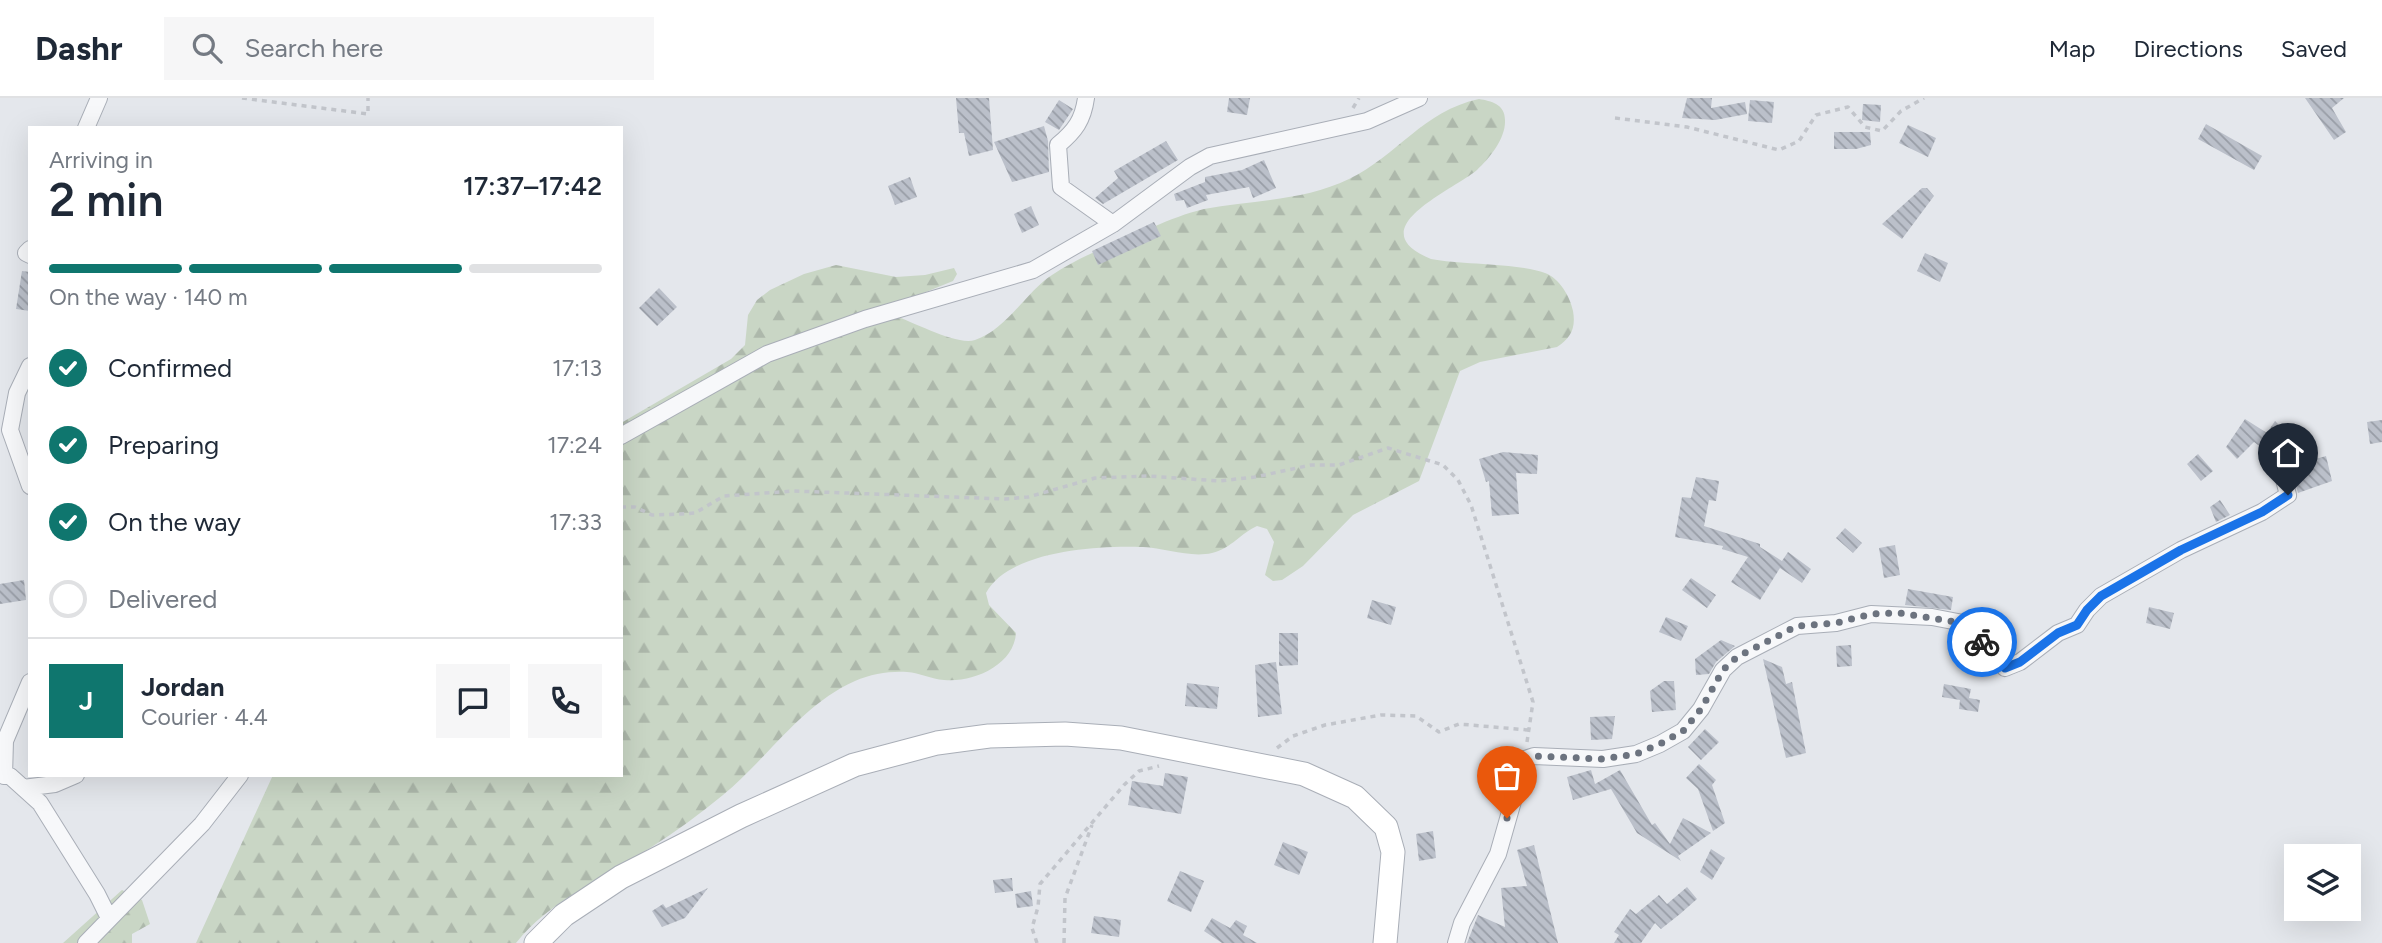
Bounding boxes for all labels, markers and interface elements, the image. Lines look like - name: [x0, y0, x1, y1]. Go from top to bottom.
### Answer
- search box: [164, 17, 654, 80]
- text: Dashr: [35, 29, 122, 68]
- icon: search: [188, 29, 226, 67]
- text: Search here: [244, 32, 383, 64]
- text: Map: [2049, 34, 2095, 63]
- text: Directions: [2133, 34, 2243, 63]
- text: Saved: [2281, 34, 2347, 63]
- text: Arriving in: [49, 146, 153, 174]
- text: 17:37–17:42: [463, 170, 602, 202]
- text: 2 min: [49, 172, 164, 228]
- text: On the way · 140 m: [49, 283, 248, 311]
- icon: check: [49, 349, 87, 387]
- text: Confirmed: [108, 352, 232, 384]
- text: 17:13: [552, 354, 602, 382]
- pin: [2258, 423, 2318, 495]
- icon: check: [49, 426, 87, 464]
- text: Preparing: [108, 429, 219, 461]
- text: 17:24: [547, 431, 602, 459]
- icon: home: [2269, 434, 2307, 472]
- icon: check: [49, 503, 87, 541]
- text: On the way: [108, 506, 241, 538]
- text: 17:33: [549, 508, 602, 536]
- text: Delivered: [108, 583, 217, 615]
- courier: [1947, 607, 2017, 677]
- icon: bike: [1963, 623, 2001, 661]
- button: chat: [436, 664, 510, 738]
- button: phone: [528, 664, 602, 738]
- text: Jordan: [141, 671, 224, 703]
- text: J: [79, 685, 93, 717]
- text: Courier · 4.4: [141, 703, 268, 731]
- pin: [1477, 746, 1537, 818]
- icon: bag: [1488, 757, 1526, 795]
- map controls: [2284, 844, 2361, 921]
- button: layers: [2284, 844, 2361, 921]

